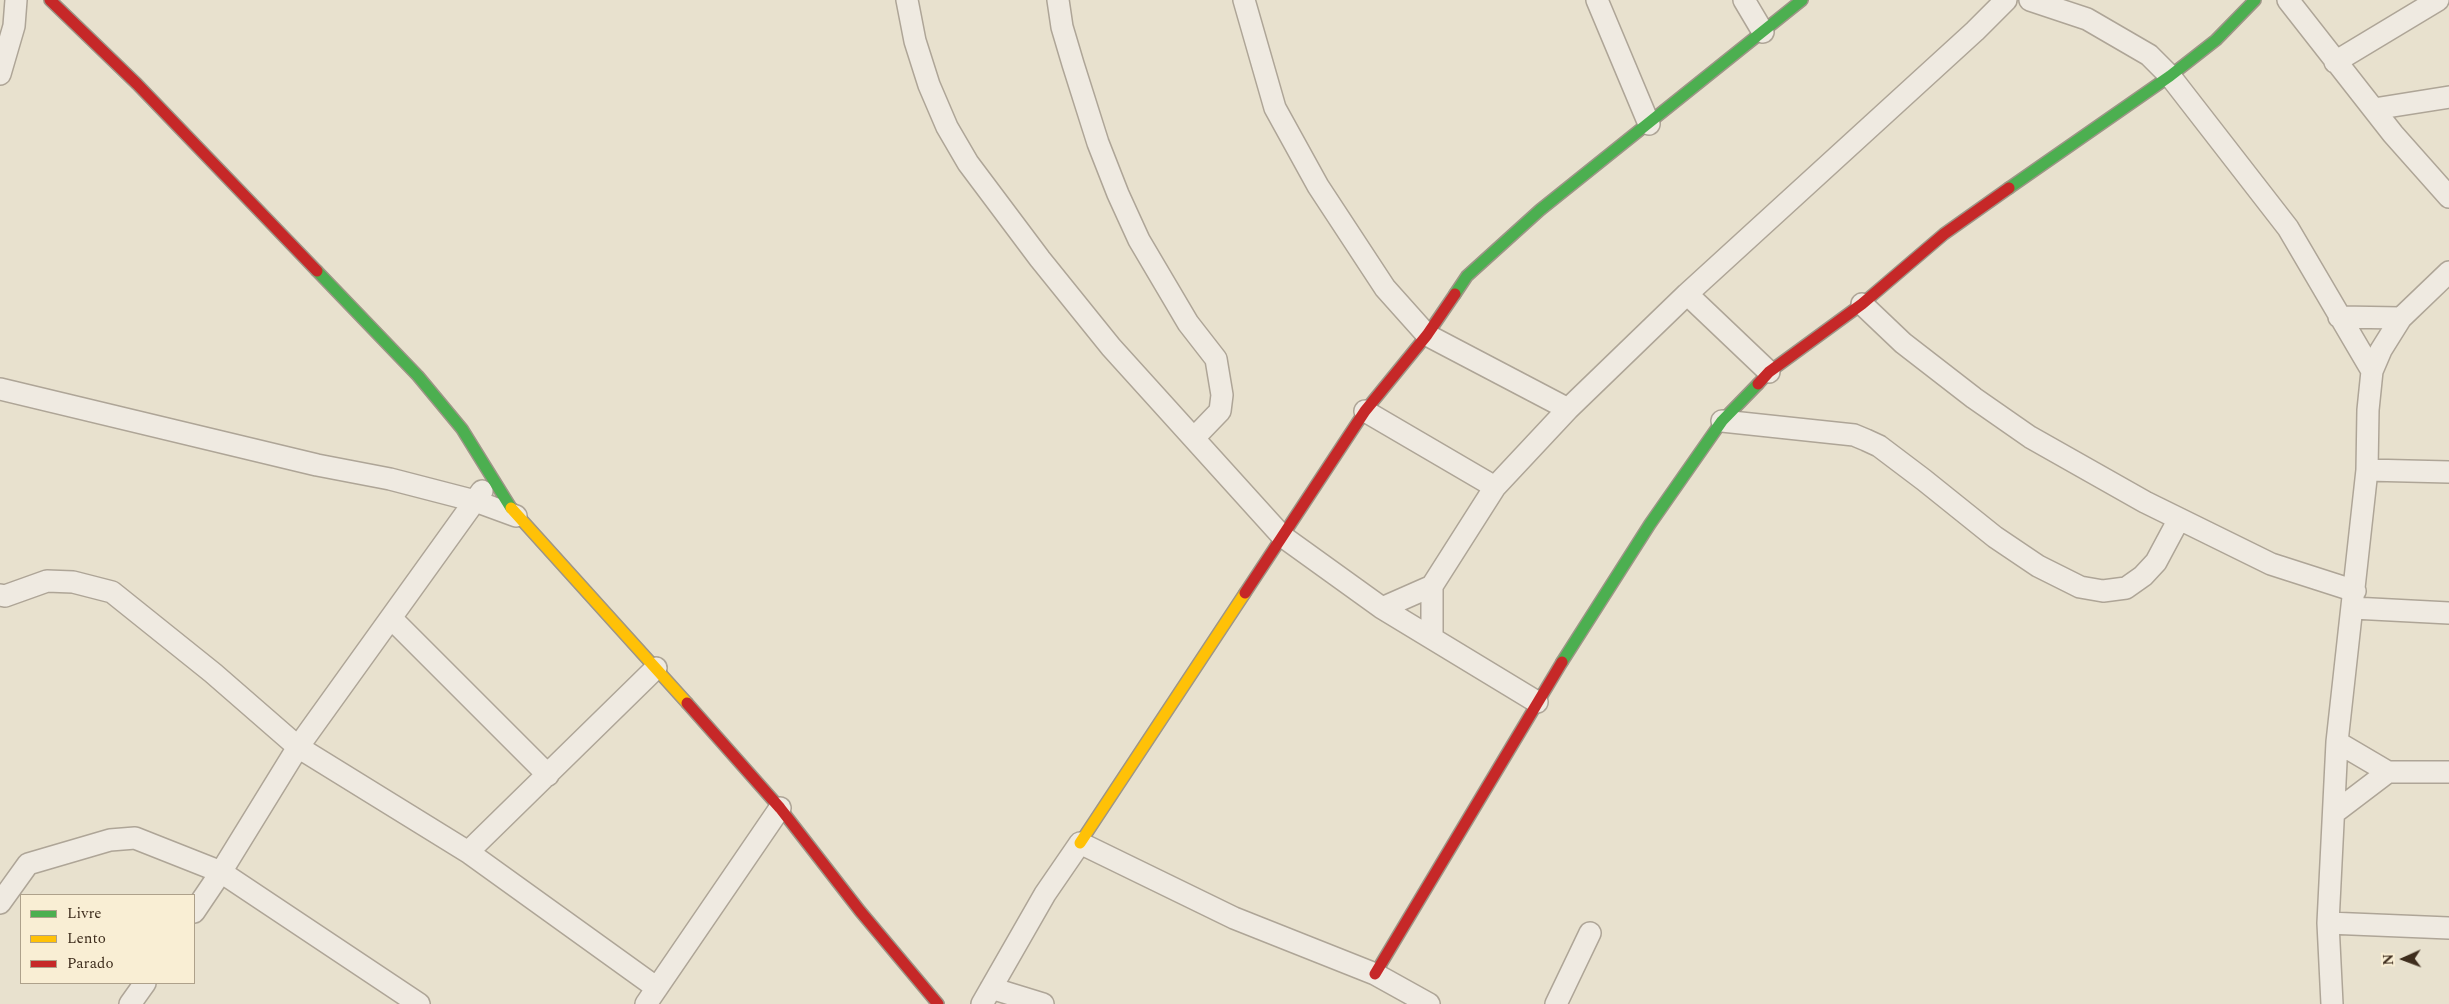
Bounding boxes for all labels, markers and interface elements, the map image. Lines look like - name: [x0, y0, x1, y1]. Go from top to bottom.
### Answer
- legend: [20, 894, 195, 984]
- text: Livre: [67, 902, 102, 925]
- text: Lento: [67, 927, 106, 950]
- north arrow: [2379, 934, 2429, 984]
- text: Parado: [67, 952, 114, 975]
- text: N: [2378, 953, 2399, 966]

